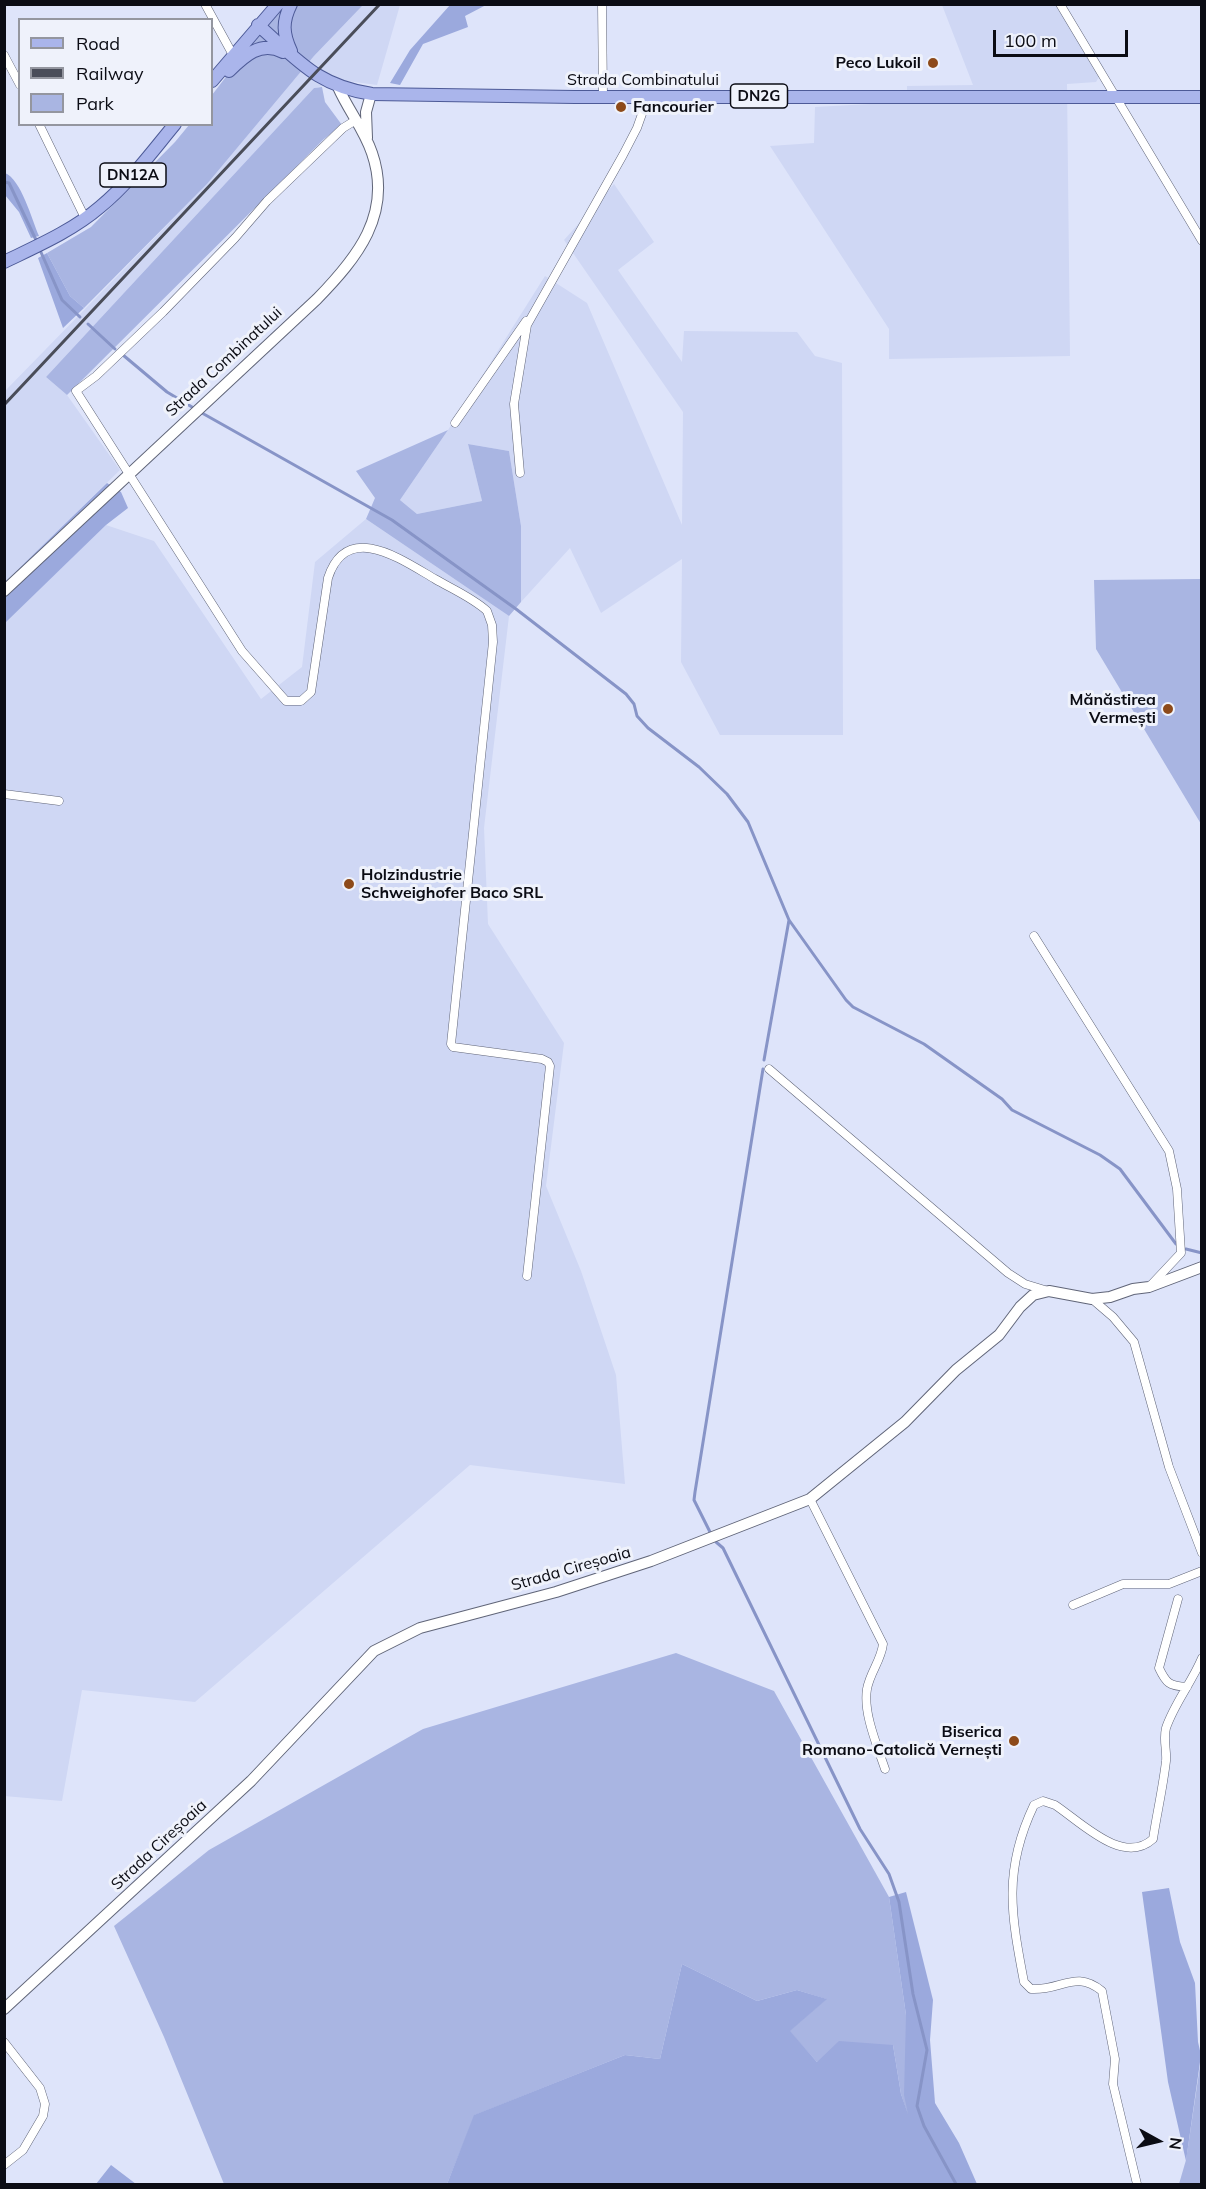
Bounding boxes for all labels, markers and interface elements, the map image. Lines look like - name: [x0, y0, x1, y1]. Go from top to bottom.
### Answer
- legend: [18, 18, 213, 126]
- scale bar: [996, 18, 1131, 56]
- text: 100 m: [1004, 29, 1057, 52]
- text: Road: [76, 32, 120, 55]
- place label: Peco Lukoil: [835, 53, 921, 73]
- marker: Peco Lukoil: [926, 56, 940, 70]
- text: Railway: [76, 62, 144, 85]
- street label: Strada Combinatului: [567, 70, 719, 90]
- road number: DN2G: [730, 84, 788, 108]
- text: Park: [76, 92, 114, 115]
- place label: Fancourier: [633, 97, 714, 117]
- marker: Fancourier: [614, 100, 628, 114]
- road number: DN12A: [100, 163, 166, 187]
- street label: Strada Combinatului: [162, 303, 286, 421]
- place label: Mănăstirea Vermești: [1070, 690, 1156, 728]
- marker: Mănăstirea Vermești: [1161, 702, 1175, 716]
- place label: Holzindustrie Schweighofer Baco SRL: [361, 865, 543, 903]
- marker: Holzindustrie Schweighofer Baco SRL: [342, 877, 356, 891]
- street label: Strada Cireșoaia: [509, 1543, 633, 1595]
- place label: Biserica Romano-Catolică Vernești: [802, 1722, 1002, 1760]
- marker: Biserica Romano-Catolică Vernești: [1007, 1734, 1021, 1748]
- street label: Strada Cireșoaia: [107, 1796, 211, 1894]
- north arrow: [1128, 2111, 1188, 2171]
- text: N: [1165, 2136, 1187, 2151]

